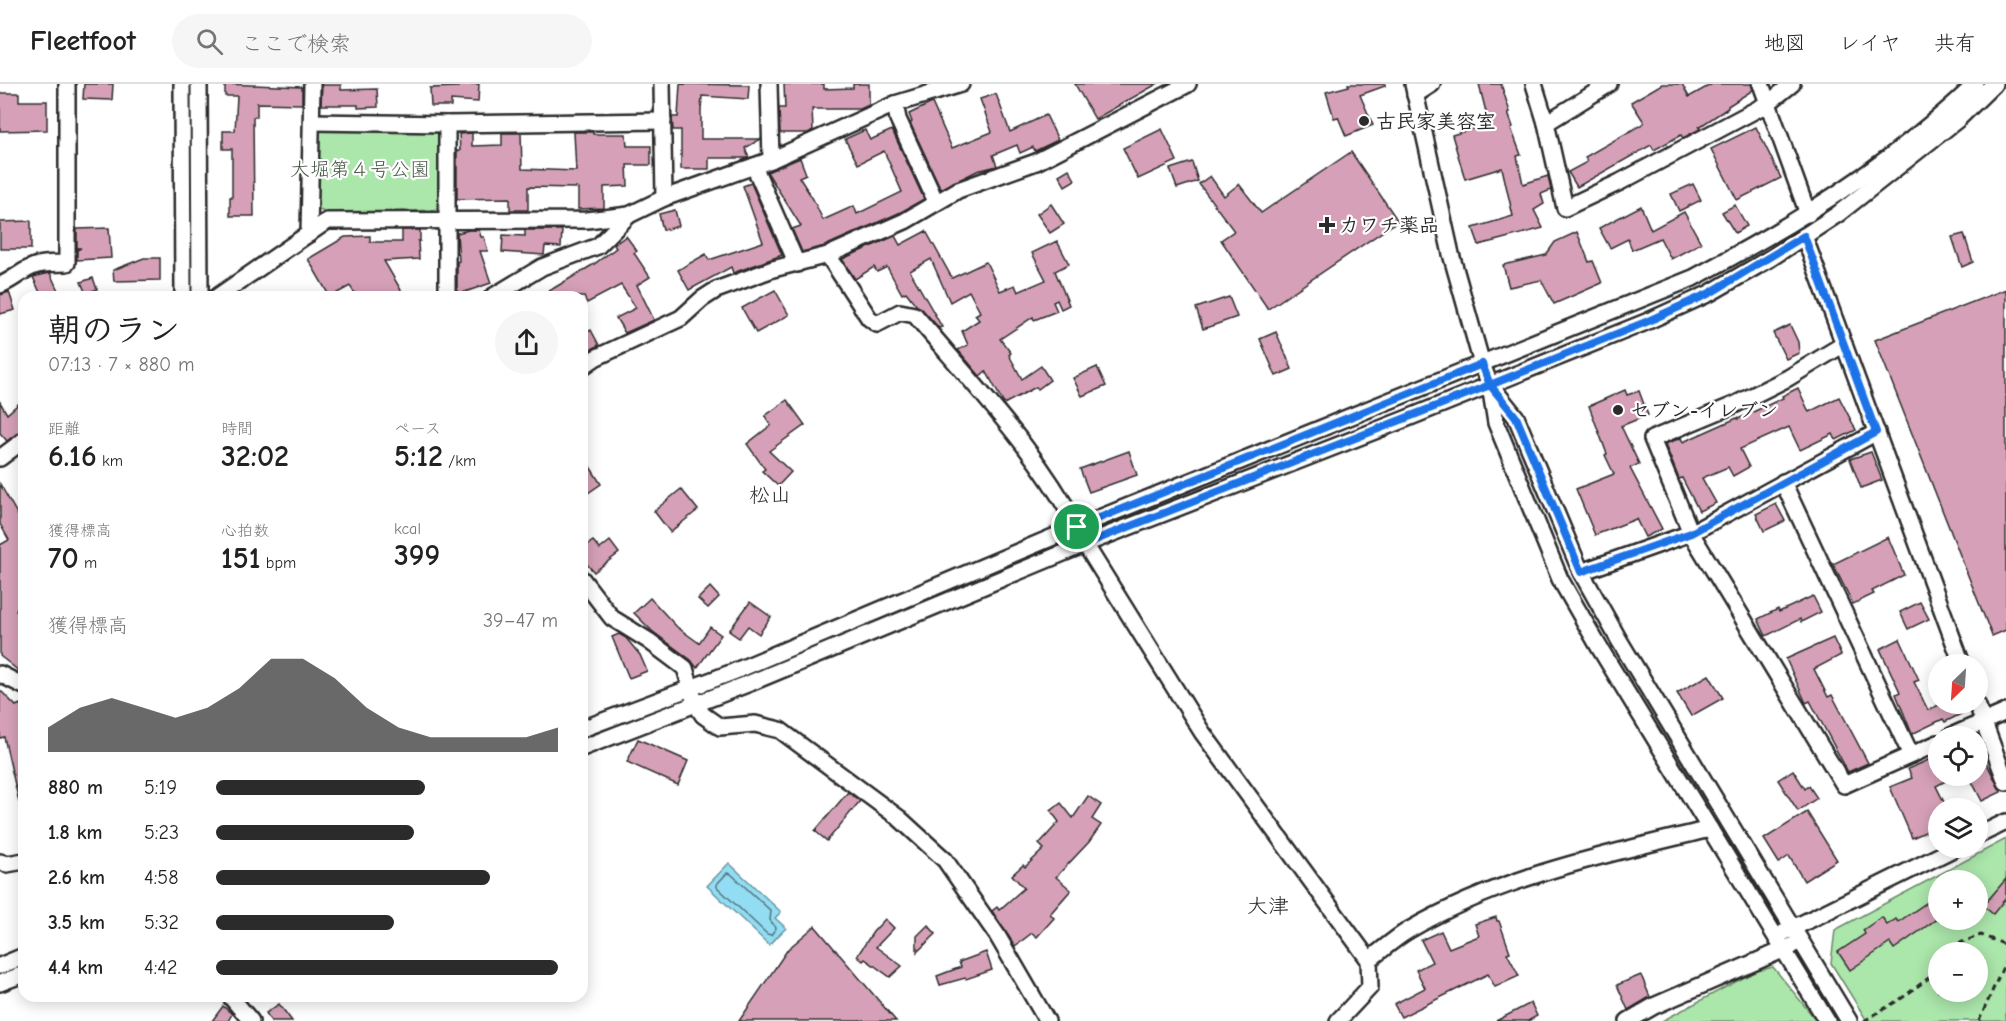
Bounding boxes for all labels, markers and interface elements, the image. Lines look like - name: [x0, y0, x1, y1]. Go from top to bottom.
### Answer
- search box: [172, 14, 592, 68]
- text: Fleetfoot: [30, 25, 136, 57]
- icon: search: [193, 25, 226, 58]
- text: ここで検索: [241, 31, 351, 57]
- text: 地図: [1764, 31, 1806, 55]
- text: レイヤ: [1839, 31, 1901, 55]
- text: 共有: [1934, 31, 1976, 55]
- place label: 古民家美容室: [1376, 110, 1496, 133]
- marker: 古民家美容室: [1357, 114, 1371, 128]
- park label: 大堀第４号公園: [290, 158, 430, 181]
- place label: カワチ薬品: [1339, 214, 1439, 237]
- marker: カワチ薬品: [1320, 218, 1334, 232]
- text: 朝のラン: [48, 311, 180, 349]
- button: share: [495, 311, 558, 374]
- text: 07:13 · 7 × 880 m: [48, 353, 195, 376]
- place label: セブン-イレブン: [1630, 399, 1778, 422]
- marker: セブン-イレブン: [1611, 403, 1625, 417]
- text: 距離: [48, 420, 80, 438]
- text: 時間: [221, 420, 253, 438]
- text: ペース: [394, 420, 441, 438]
- text: 6.16: [48, 439, 97, 474]
- text: 32:02: [221, 439, 289, 474]
- text: 5:12: [394, 439, 443, 474]
- text: km: [97, 452, 123, 470]
- text: /km: [443, 452, 476, 470]
- district label: 松山: [749, 483, 791, 507]
- pin: [1051, 501, 1102, 552]
- icon: arrive: [1060, 510, 1093, 543]
- text: kcal: [394, 520, 421, 538]
- text: 獲得標高: [48, 522, 112, 540]
- text: 心拍数: [221, 522, 269, 540]
- text: 399: [394, 538, 440, 573]
- text: 70: [48, 541, 79, 576]
- text: 151: [221, 541, 261, 576]
- text: m: [79, 554, 97, 572]
- text: bpm: [261, 554, 296, 572]
- text: 39–47 m: [483, 609, 558, 632]
- text: 獲得標高: [48, 614, 128, 637]
- north arrow: [1928, 654, 1988, 714]
- map controls: [1928, 654, 1988, 1002]
- button: locate: [1928, 726, 1988, 786]
- text: 880 m: [48, 776, 103, 799]
- text: 5:19: [144, 776, 177, 799]
- button: layers: [1928, 798, 1988, 858]
- text: 1.8 km: [48, 821, 103, 844]
- text: 5:23: [144, 821, 179, 844]
- text: 2.6 km: [48, 866, 105, 889]
- text: 4:58: [144, 866, 178, 889]
- button: +: [1928, 870, 1988, 930]
- district label: 大津: [1247, 894, 1289, 918]
- text: 3.5 km: [48, 911, 105, 934]
- text: 5:32: [144, 911, 179, 934]
- button: −: [1928, 942, 1988, 1002]
- text: 4.4 km: [48, 956, 103, 979]
- text: 4:42: [144, 956, 177, 979]

